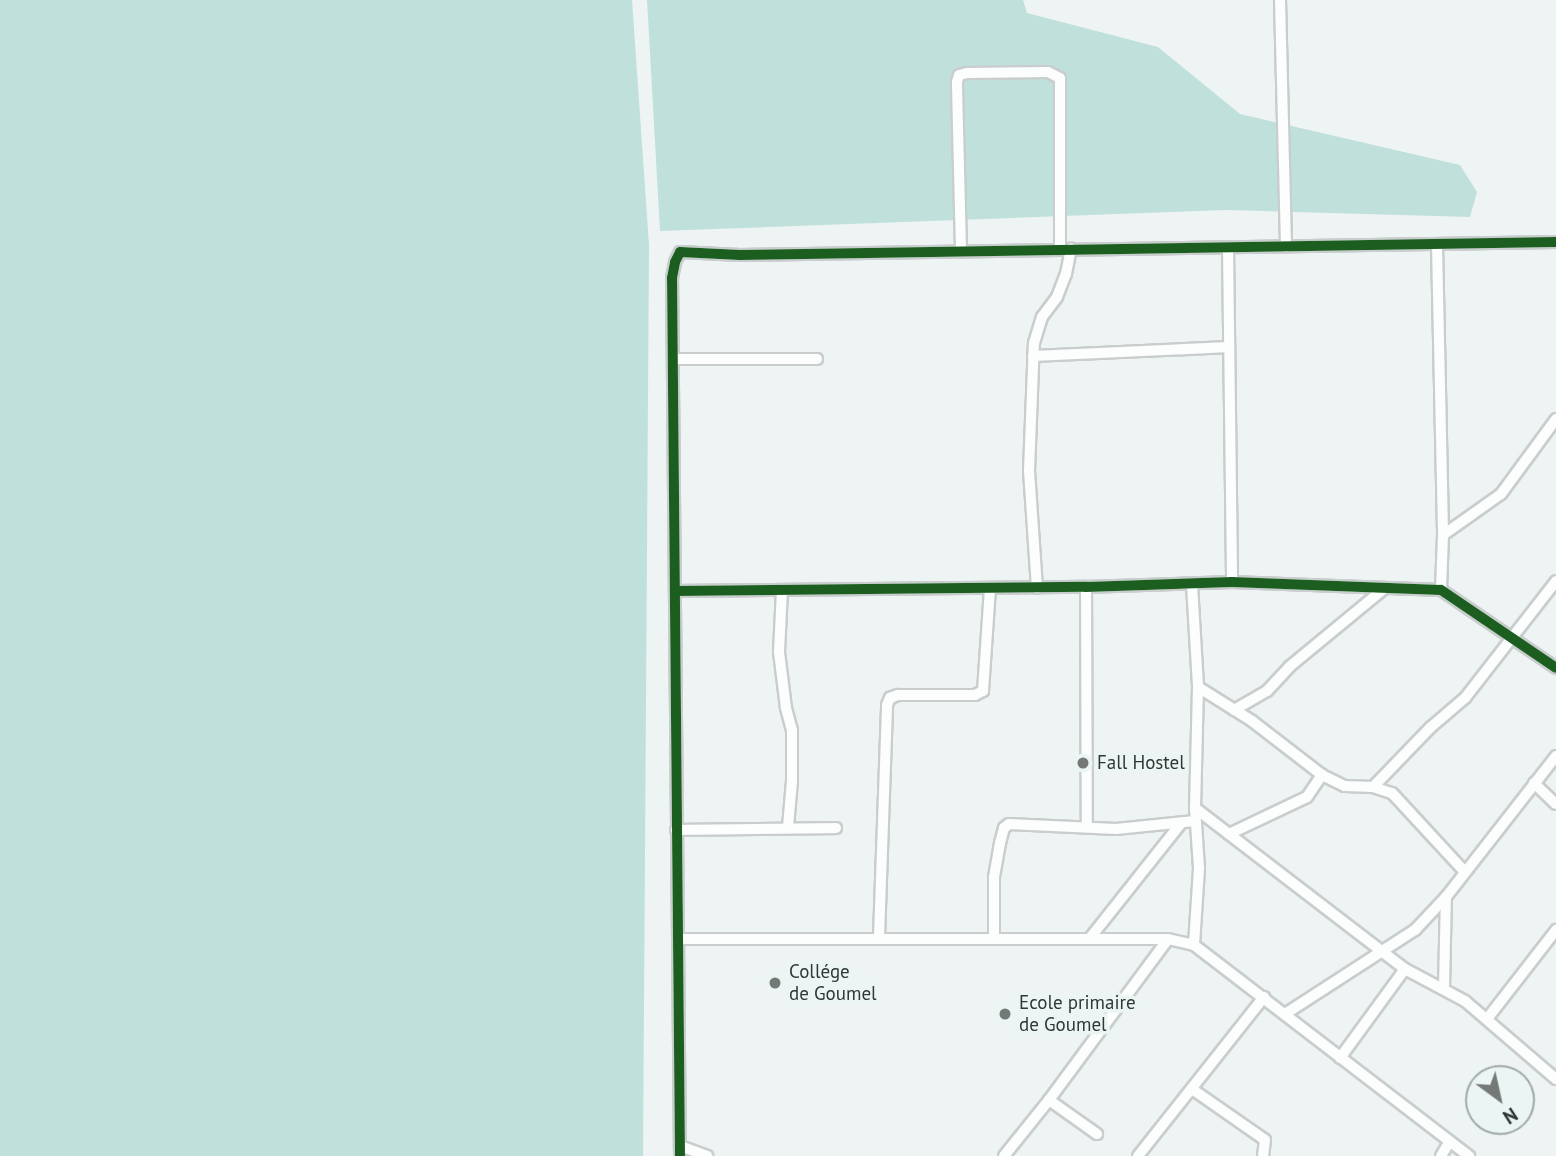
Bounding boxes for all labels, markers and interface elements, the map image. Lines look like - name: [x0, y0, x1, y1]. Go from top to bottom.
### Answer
- place label: Fall Hostel: [1097, 752, 1185, 774]
- marker: Fall Hostel: [1075, 755, 1091, 771]
- place label: Collége de Goumel: [789, 961, 877, 1005]
- marker: Collége de Goumel: [767, 975, 783, 991]
- place label: Ecole primaire de Goumel: [1019, 992, 1136, 1036]
- marker: Ecole primaire de Goumel: [997, 1006, 1013, 1022]
- north arrow: [1465, 1065, 1535, 1135]
- text: N: [1499, 1102, 1522, 1129]

